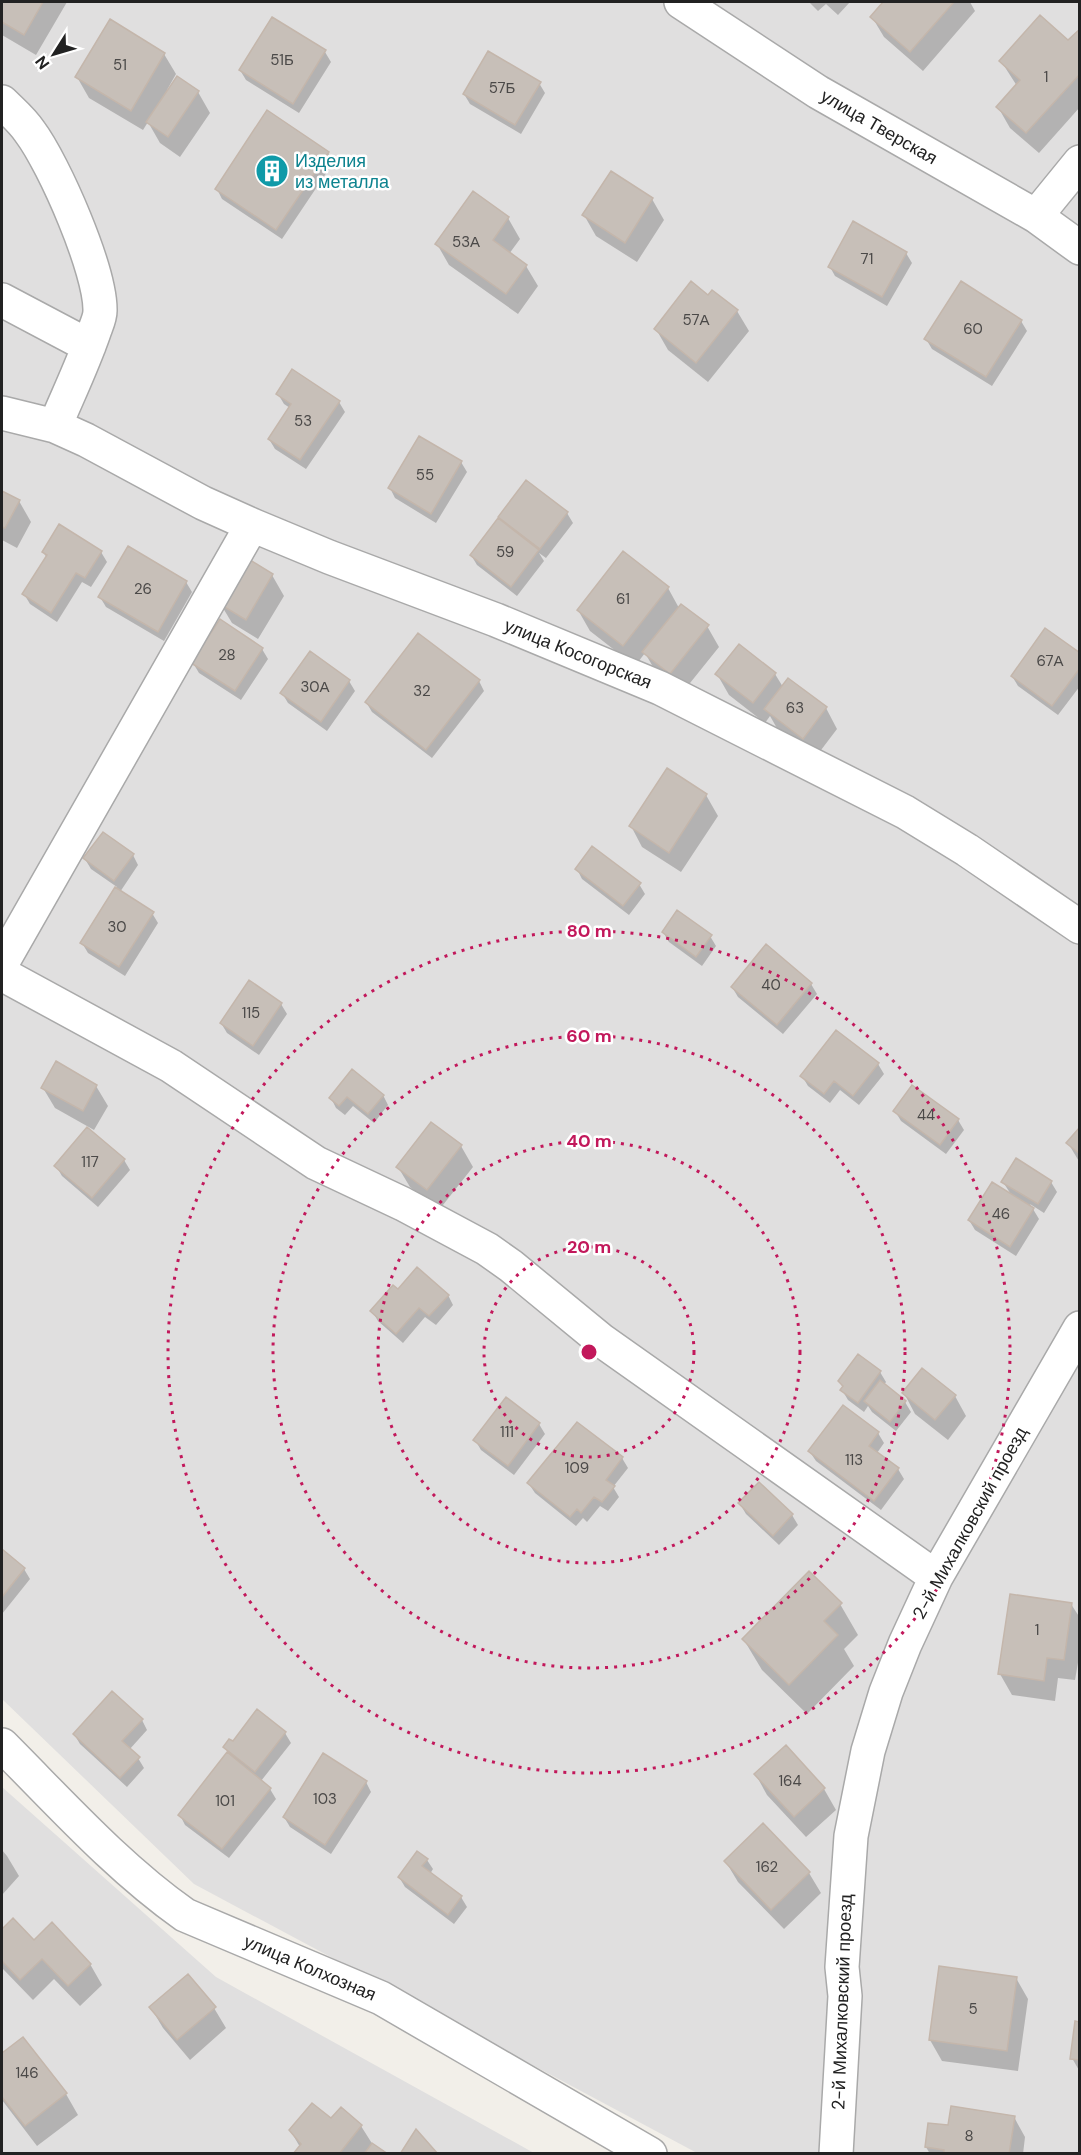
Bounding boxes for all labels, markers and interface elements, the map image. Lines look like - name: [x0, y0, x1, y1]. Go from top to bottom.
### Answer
- north arrow: [24, 24, 84, 84]
- house number: 51Б: [270, 50, 294, 70]
- text: N: [31, 52, 54, 74]
- house number: 51: [113, 55, 127, 75]
- house number: 1: [1044, 67, 1048, 87]
- house number: 57Б: [489, 78, 516, 98]
- street label: улица Тверская: [816, 84, 942, 170]
- place label: Изделия из металла: [295, 149, 390, 194]
- building icon: Изделия из металла: [254, 153, 290, 189]
- house number: 53А: [452, 232, 480, 252]
- house number: 71: [861, 249, 873, 269]
- house number: 57А: [683, 310, 709, 330]
- house number: 60: [963, 319, 983, 339]
- house number: 53: [294, 411, 312, 431]
- house number: 55: [416, 465, 434, 485]
- house number: 59: [496, 542, 514, 562]
- house number: 26: [134, 579, 152, 599]
- house number: 61: [616, 589, 630, 609]
- street label: улица Косогорская: [501, 613, 655, 695]
- house number: 28: [218, 645, 236, 665]
- house number: 67А: [1036, 651, 1064, 671]
- house number: 30А: [300, 677, 330, 697]
- house number: 32: [413, 681, 431, 701]
- house number: 63: [786, 698, 804, 718]
- house number: 30: [107, 917, 127, 937]
- text: 80 m: [566, 919, 612, 943]
- house number: 40: [761, 975, 781, 995]
- house number: 115: [242, 1003, 260, 1023]
- text: 60 m: [566, 1024, 612, 1048]
- house number: 44: [917, 1105, 935, 1125]
- text: 40 m: [566, 1129, 612, 1153]
- house number: 117: [81, 1152, 99, 1172]
- house number: 46: [992, 1204, 1010, 1224]
- text: 20 m: [567, 1235, 611, 1259]
- centre of rings: [579, 1342, 599, 1362]
- house number: 111: [500, 1422, 514, 1442]
- street label: 2-й Михалковский проезд: [907, 1422, 1033, 1623]
- house number: 113: [845, 1450, 863, 1470]
- house number: 109: [565, 1458, 589, 1478]
- house number: 1: [1035, 1620, 1039, 1640]
- house number: 164: [778, 1771, 802, 1791]
- house number: 103: [313, 1789, 337, 1809]
- house number: 101: [215, 1791, 235, 1811]
- house number: 162: [756, 1857, 778, 1877]
- street label: 2-й Михалковский проезд: [826, 1893, 858, 2110]
- street label: улица Колхозная: [240, 1929, 380, 2007]
- house number: 5: [968, 1999, 978, 2019]
- house number: 146: [15, 2063, 39, 2083]
- house number: 8: [964, 2126, 974, 2146]

